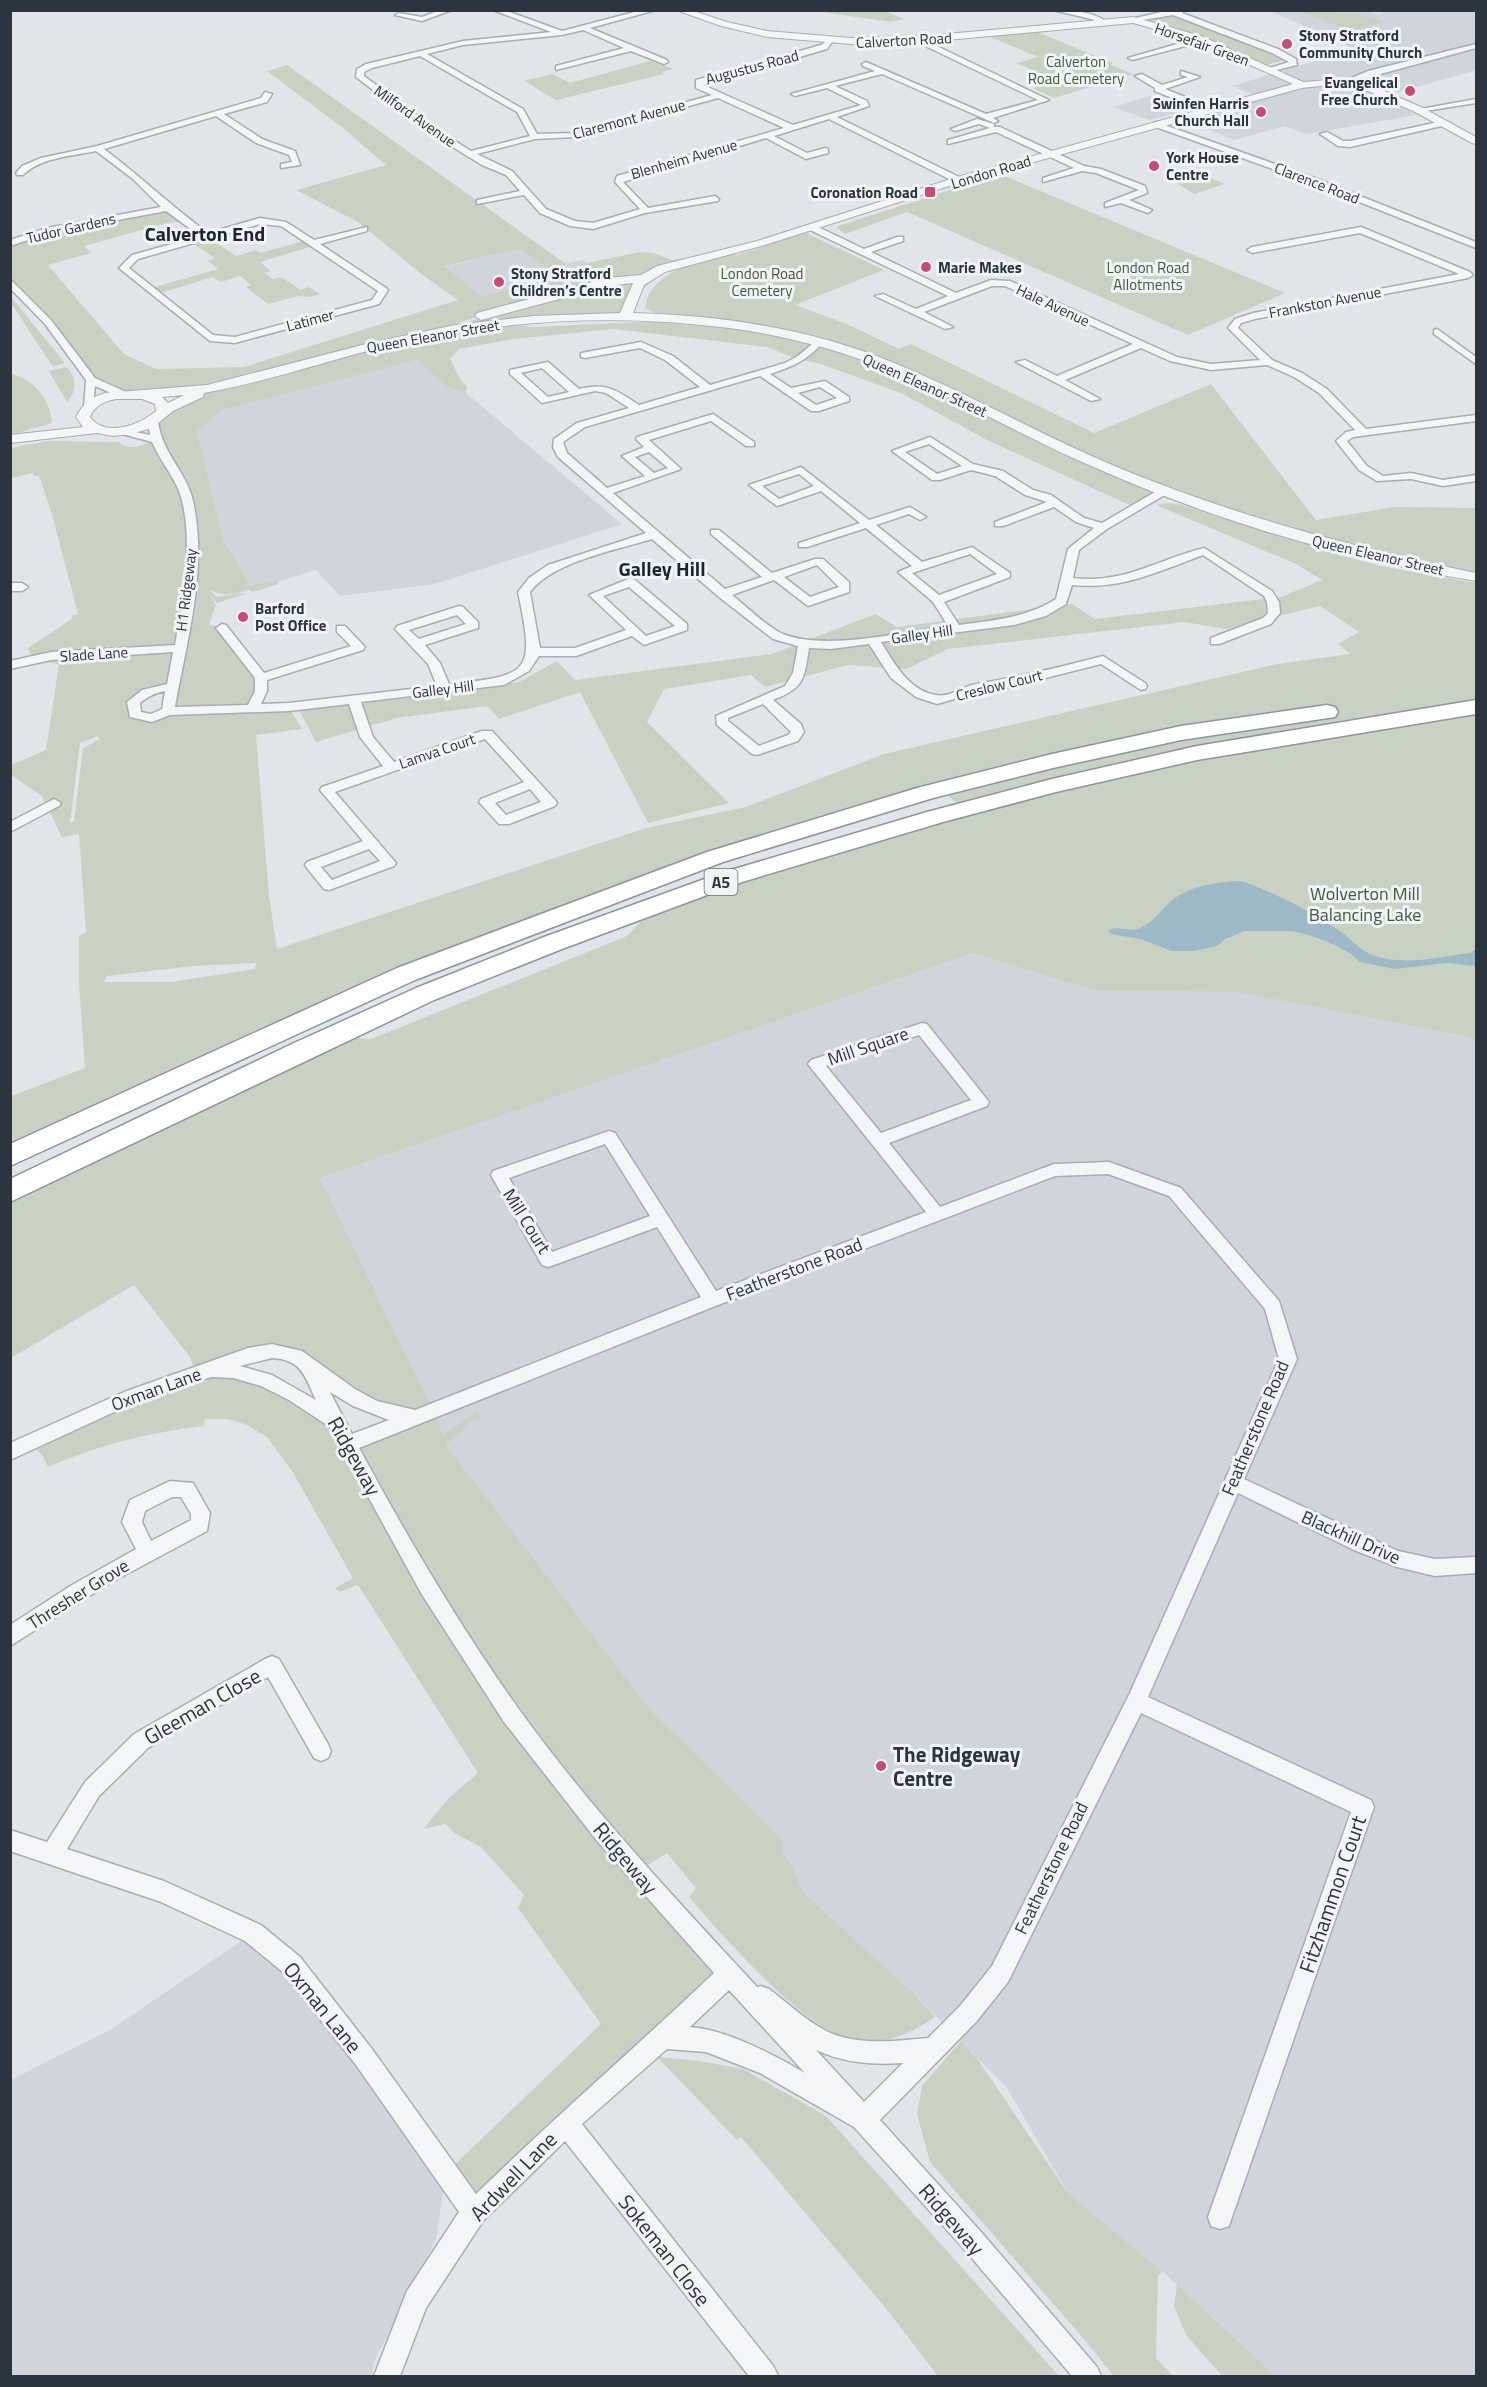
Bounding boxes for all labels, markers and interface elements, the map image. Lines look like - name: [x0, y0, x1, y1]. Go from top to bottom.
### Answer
- street label: Horsefair Green: [1151, 16, 1253, 72]
- place label: Stony Stratford Community Church: [1299, 24, 1422, 64]
- street label: Calverton Road: [855, 26, 953, 54]
- marker: Stony Stratford Community Church: [1280, 37, 1294, 51]
- street label: Augustus Road: [703, 44, 801, 90]
- park label: Calverton Road Cemetery: [1028, 50, 1124, 90]
- place label: Evangelical Free Church: [1321, 71, 1398, 111]
- street label: Milford Avenue: [369, 79, 461, 153]
- marker: Evangelical Free Church: [1403, 84, 1417, 98]
- place label: Swinfen Harris Church Hall: [1153, 92, 1249, 132]
- street label: Claremont Avenue: [570, 93, 688, 145]
- marker: Swinfen Harris Church Hall: [1254, 105, 1268, 119]
- street label: Blenheim Avenue: [628, 133, 740, 185]
- place label: York House Centre: [1166, 146, 1239, 186]
- street label: London Road: [948, 149, 1034, 195]
- street label: Clarence Road: [1271, 156, 1363, 210]
- marker: York House Centre: [1147, 159, 1161, 173]
- place label: Coronation Road: [811, 181, 918, 204]
- marker: Coronation Road: [923, 185, 937, 199]
- street label: Tudor Gardens: [24, 207, 118, 249]
- district label: Calverton End: [145, 218, 265, 249]
- place label: Marie Makes: [938, 256, 1022, 279]
- park label: London Road Allotments: [1107, 256, 1189, 296]
- marker: Marie Makes: [919, 260, 933, 274]
- place label: Stony Stratford Children’s Centre: [511, 262, 622, 302]
- park label: London Road Cemetery: [721, 262, 803, 302]
- marker: Stony Stratford Children’s Centre: [492, 275, 506, 289]
- street label: Hale Avenue: [1012, 278, 1094, 332]
- street label: Frankston Avenue: [1267, 280, 1383, 324]
- street label: Latimer: [284, 303, 336, 337]
- street label: Queen Eleanor Street: [365, 313, 502, 359]
- street label: Queen Eleanor Street: [859, 347, 992, 423]
- street label: Queen Eleanor Street: [1310, 529, 1447, 581]
- street label: H1 Ridgeway: [169, 547, 203, 633]
- district label: Galley Hill: [618, 553, 706, 584]
- place label: Barford Post Office: [255, 597, 327, 637]
- marker: Barford Post Office: [236, 610, 250, 624]
- street label: Galley Hill: [890, 618, 954, 650]
- street label: Slade Lane: [59, 640, 129, 668]
- street label: Creslow Court: [953, 663, 1045, 707]
- street label: Galley Hill: [411, 674, 475, 704]
- street label: Lamva Court: [396, 727, 479, 775]
- road number: A5: [704, 869, 738, 895]
- park label: Wolverton Mill Balancing Lake: [1309, 880, 1421, 928]
- street label: Mill Square: [824, 1020, 912, 1072]
- street label: Mill Court: [496, 1183, 558, 1259]
- street label: Featherstone Road: [722, 1231, 866, 1307]
- street label: Featherstone Road: [1214, 1356, 1296, 1500]
- street label: Oxman Lane: [107, 1360, 205, 1418]
- street label: Ridgeway: [320, 1410, 390, 1502]
- street label: Blackhill Drive: [1297, 1503, 1405, 1571]
- street label: Thresher Grove: [22, 1552, 134, 1636]
- street label: Gleeman Close: [137, 1659, 267, 1753]
- place label: The Ridgeway Centre: [893, 1738, 1021, 1794]
- marker: The Ridgeway Centre: [874, 1759, 888, 1773]
- street label: Featherstone Road: [1007, 1797, 1095, 1939]
- street label: Fitzhammon Court: [1290, 1810, 1374, 1977]
- street label: Ridgeway: [586, 1815, 666, 1901]
- street label: Oxman Lane: [276, 1954, 370, 2060]
- street label: Ardwell Lane: [462, 2124, 564, 2228]
- street label: Ridgeway: [912, 2176, 992, 2262]
- street label: Sokeman Close: [611, 2187, 719, 2313]

